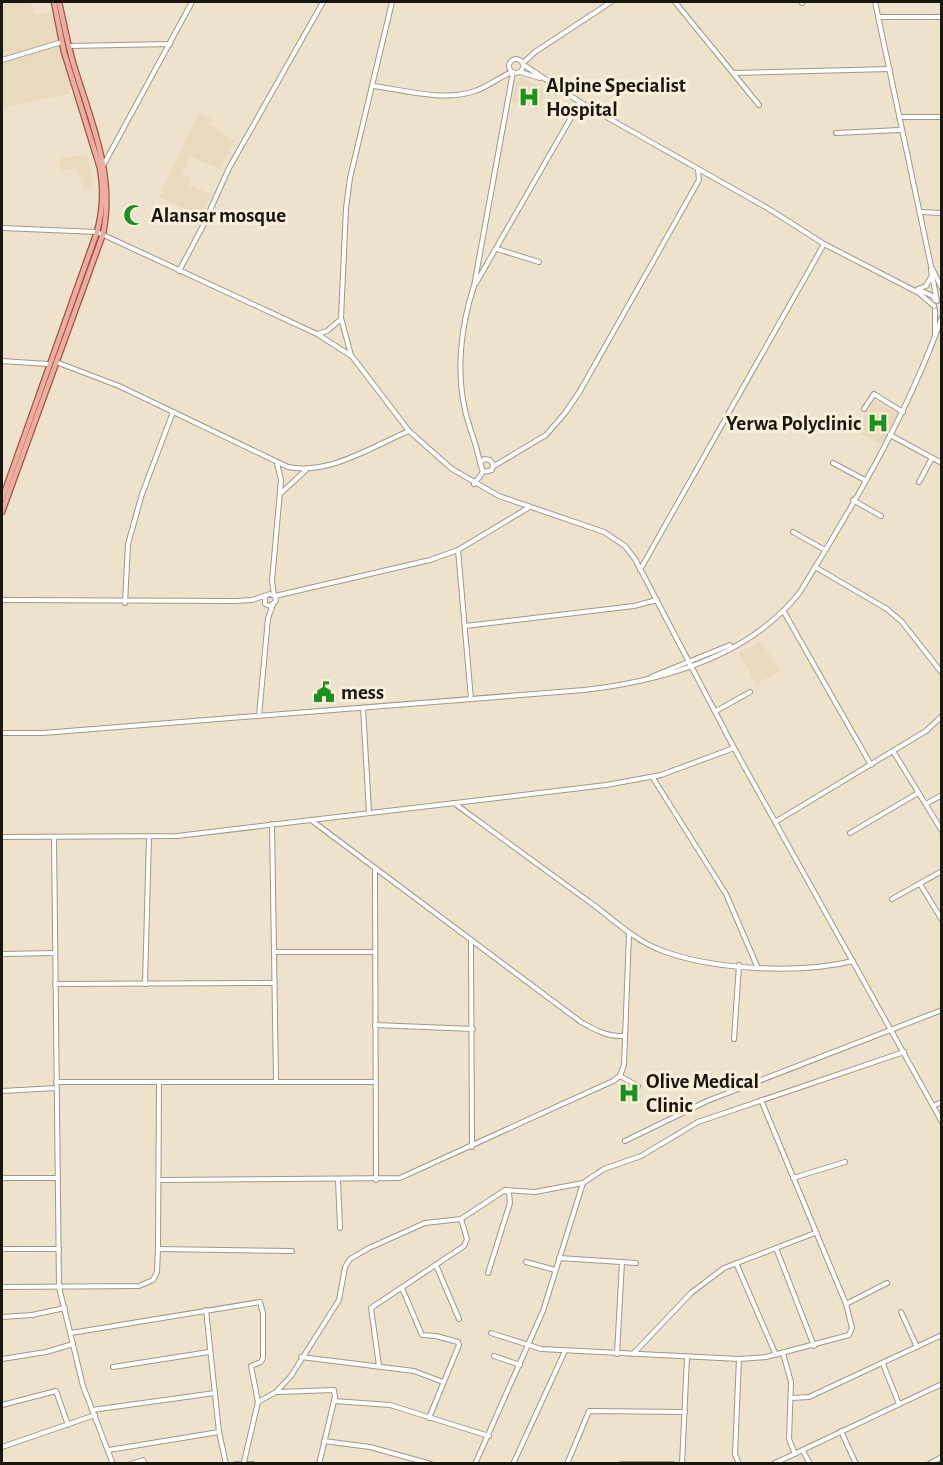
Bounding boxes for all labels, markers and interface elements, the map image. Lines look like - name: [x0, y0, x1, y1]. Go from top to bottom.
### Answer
- place label: Alpine Specialist Hospital: [546, 75, 686, 120]
- hospital icon: Alpine Specialist Hospital: [517, 85, 541, 109]
- mosque icon: Alansar mosque: [122, 203, 146, 227]
- place label: Alansar mosque: [151, 205, 286, 226]
- hospital icon: Yerwa Polyclinic: [866, 411, 890, 435]
- place label: Yerwa Polyclinic: [726, 413, 861, 434]
- public building icon: mess: [312, 680, 336, 704]
- place label: mess: [341, 682, 384, 703]
- place label: Olive Medical Clinic: [646, 1071, 759, 1116]
- hospital icon: Olive Medical Clinic: [617, 1081, 641, 1105]

